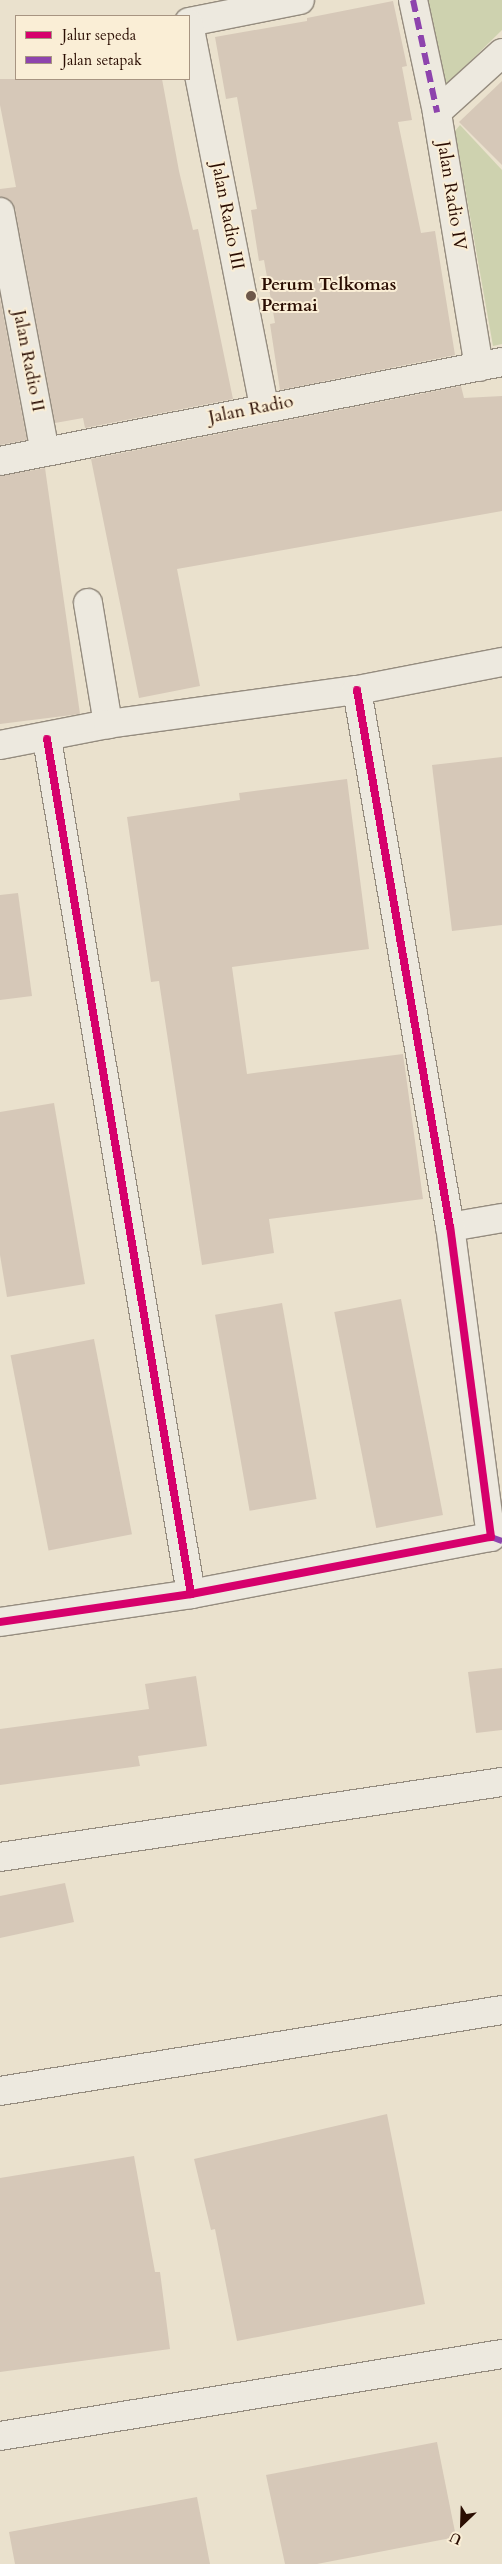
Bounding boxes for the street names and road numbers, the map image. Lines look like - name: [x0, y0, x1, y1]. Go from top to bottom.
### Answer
- street label: Jalan Radio IV: [432, 140, 470, 252]
- street label: Jalan Radio III: [206, 160, 248, 272]
- street label: Jalan Radio II: [8, 308, 48, 414]
- street label: Jalan Radio: [207, 391, 295, 429]

